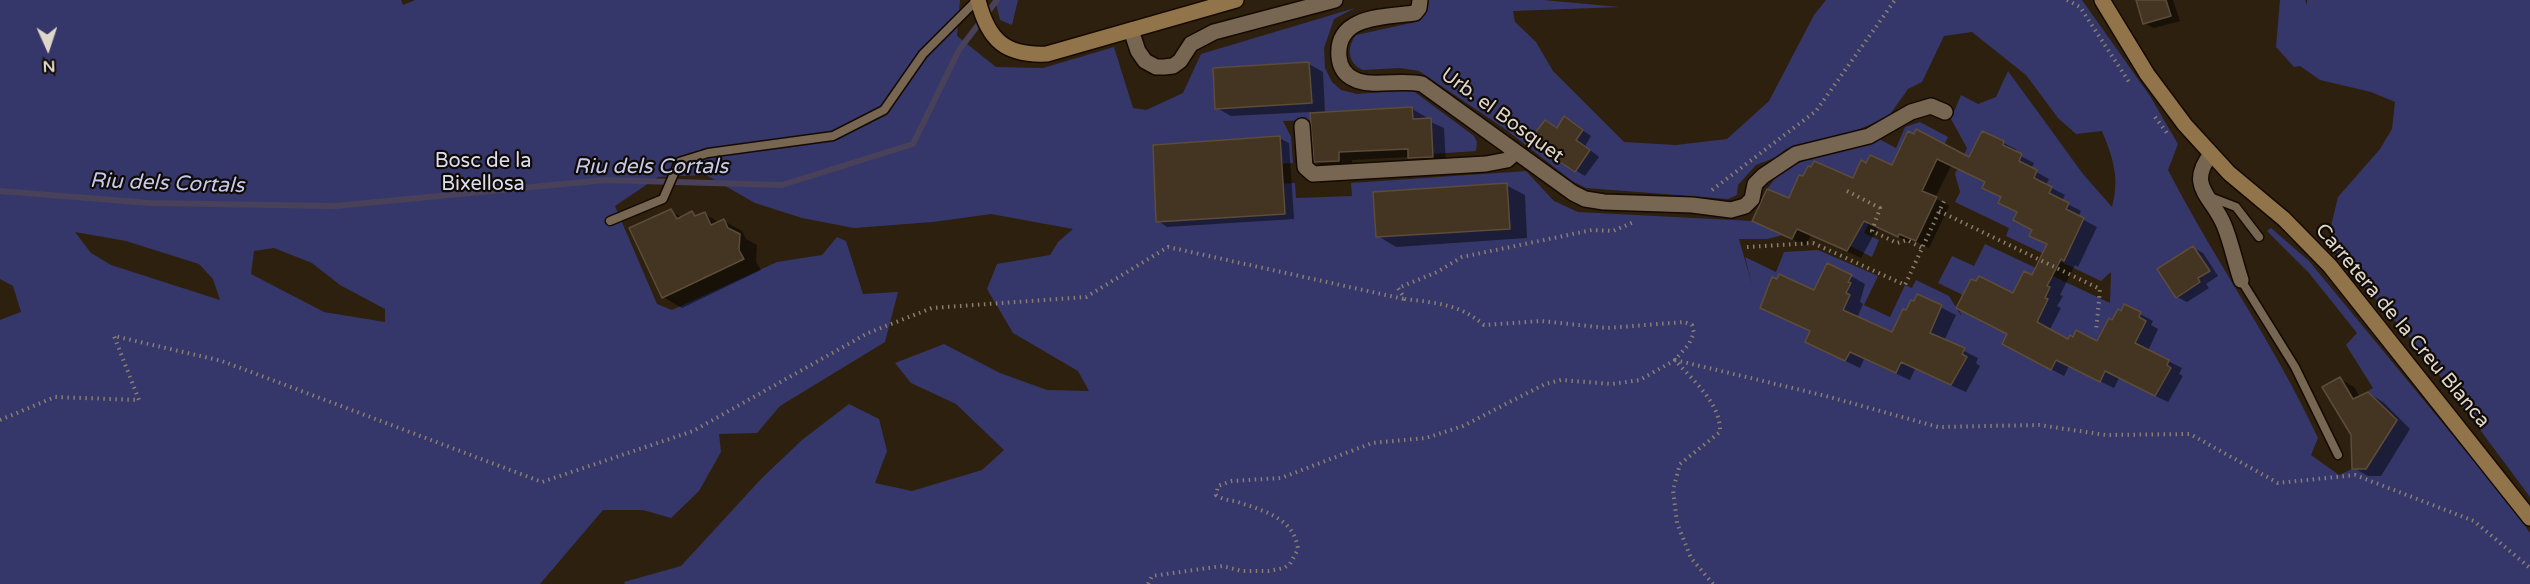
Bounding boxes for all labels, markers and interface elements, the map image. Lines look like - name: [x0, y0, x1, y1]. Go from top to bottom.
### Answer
- north arrow: [18, 18, 78, 78]
- text: N: [42, 56, 56, 76]
- street label: Urb. el Bosquet: [1436, 63, 1568, 169]
- park label: Bosc de la Bixellosa: [435, 150, 531, 197]
- water label: Riu dels Cortals: [574, 154, 728, 180]
- water label: Riu dels Cortals: [89, 169, 245, 199]
- street label: Carretera de la Creu Blanca: [2310, 219, 2494, 433]

